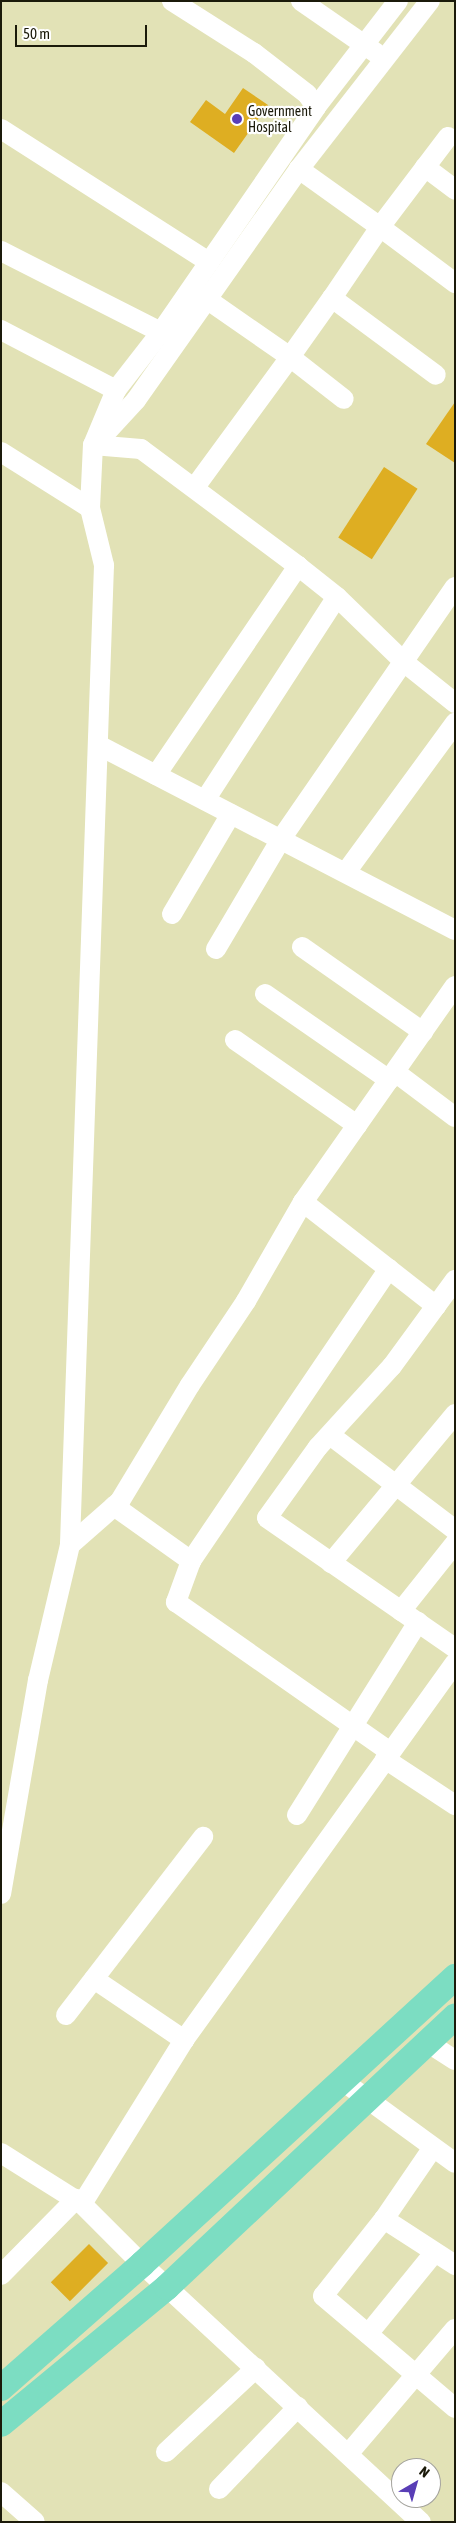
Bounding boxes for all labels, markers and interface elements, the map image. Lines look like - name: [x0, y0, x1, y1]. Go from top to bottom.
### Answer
- scale bar: [18, 15, 150, 47]
- text: 50 m: [23, 25, 50, 42]
- place label: Government Hospital: [248, 103, 312, 136]
- marker: Government Hospital: [230, 112, 244, 126]
- north arrow: [391, 2458, 441, 2508]
- text: N: [416, 2463, 433, 2481]

